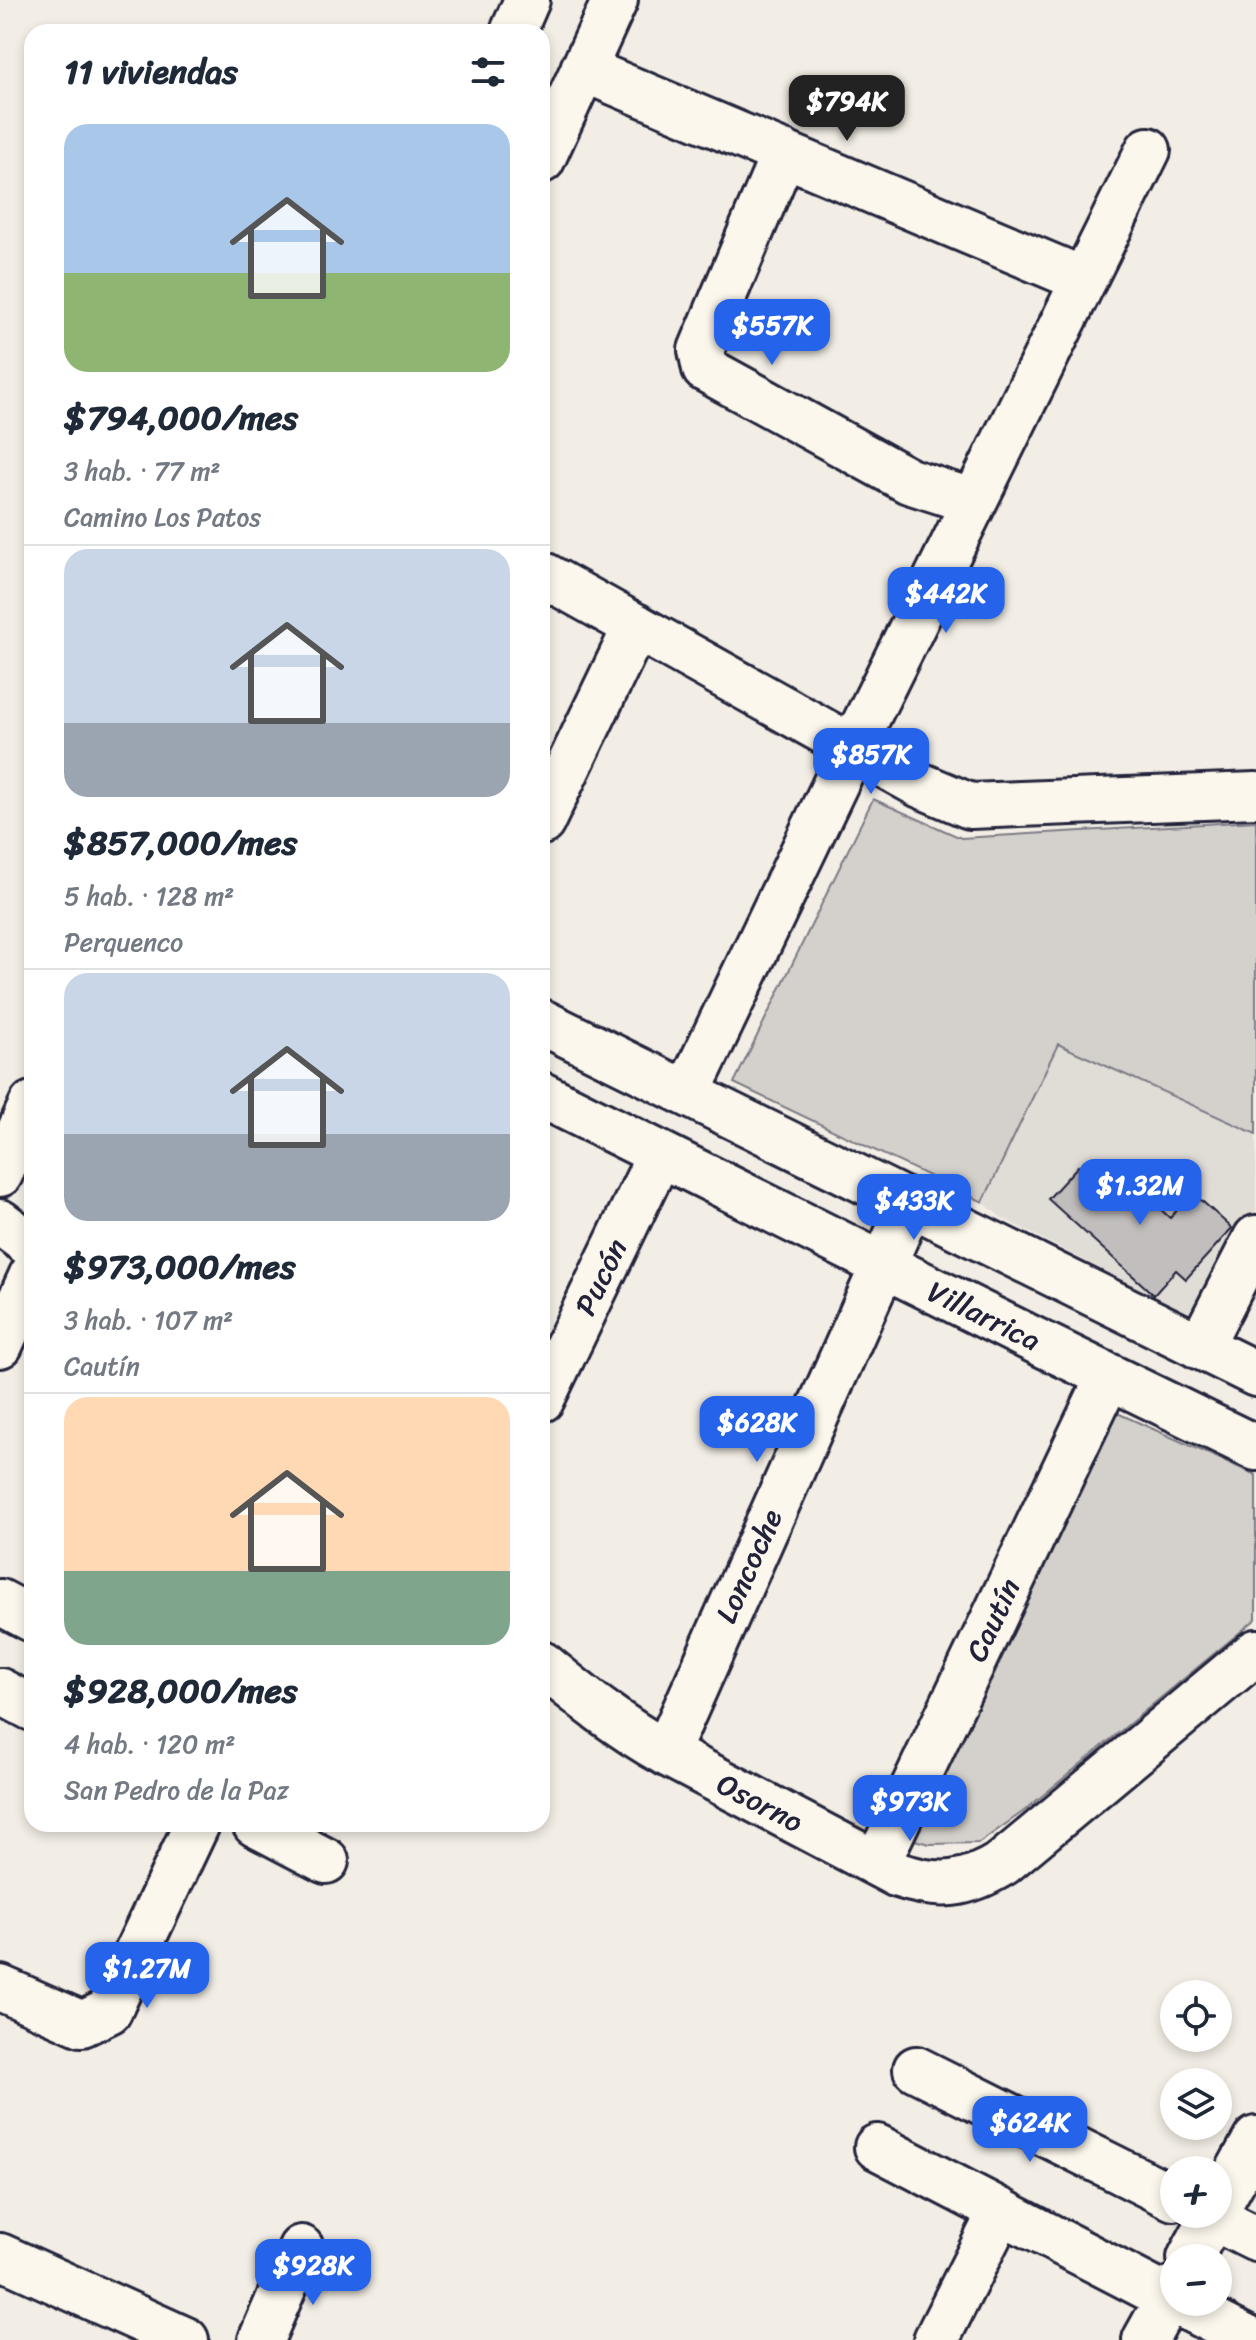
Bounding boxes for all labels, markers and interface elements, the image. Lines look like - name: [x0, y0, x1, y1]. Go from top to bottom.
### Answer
- text: 11 viviendas: [64, 42, 238, 102]
- icon: filters: [466, 50, 510, 94]
- pin: $794K: [791, 75, 903, 143]
- text: $794K: [807, 78, 887, 124]
- icon: home: [215, 176, 359, 320]
- pin: $557K: [716, 299, 828, 367]
- text: $557K: [732, 302, 812, 348]
- text: $794,000/mes: [64, 388, 298, 448]
- text: 3 hab. · 77 m²: [64, 448, 221, 494]
- text: Camino Los Patos: [64, 494, 261, 540]
- pin: $442K: [890, 567, 1002, 635]
- text: $442K: [906, 570, 986, 616]
- icon: home: [215, 601, 359, 745]
- pin: $857K: [815, 728, 927, 796]
- text: $857K: [831, 731, 911, 777]
- text: $857,000/mes: [64, 813, 297, 873]
- text: 5 hab. · 128 m²: [64, 873, 234, 919]
- text: Perquenco: [64, 919, 183, 965]
- icon: home: [215, 1025, 359, 1169]
- pin: $1.32M: [1075, 1159, 1205, 1227]
- text: $1.32M: [1097, 1162, 1184, 1208]
- pin: $433K: [858, 1174, 970, 1242]
- text: $433K: [875, 1177, 953, 1223]
- street label: Pucón: [559, 1229, 643, 1325]
- text: $973,000/mes: [64, 1237, 296, 1297]
- street label: Villarrica: [918, 1265, 1050, 1367]
- text: 3 hab. · 107 m²: [64, 1297, 233, 1343]
- text: Cautín: [64, 1343, 140, 1389]
- pin: $628K: [701, 1396, 813, 1464]
- text: $628K: [718, 1399, 796, 1445]
- icon: home: [215, 1449, 359, 1593]
- street label: Loncoche: [700, 1500, 798, 1632]
- street label: Cautín: [950, 1569, 1036, 1671]
- text: $928,000/mes: [64, 1661, 298, 1721]
- text: 4 hab. · 120 m²: [64, 1721, 235, 1767]
- street label: Osorno: [707, 1757, 813, 1849]
- text: San Pedro de la Paz: [64, 1767, 289, 1813]
- pin: $973K: [854, 1775, 966, 1843]
- text: $973K: [871, 1778, 949, 1824]
- pin: $1.27M: [82, 1942, 212, 2010]
- text: $1.27M: [103, 1945, 191, 1991]
- map controls: [1160, 1980, 1232, 2316]
- button: locate: [1160, 1980, 1232, 2052]
- button: layers: [1160, 2068, 1232, 2140]
- pin: $624K: [974, 2096, 1086, 2164]
- text: $624K: [990, 2099, 1070, 2145]
- button: +: [1160, 2156, 1232, 2228]
- pin: $928K: [257, 2239, 369, 2307]
- text: $928K: [273, 2242, 353, 2288]
- button: −: [1160, 2244, 1232, 2316]

